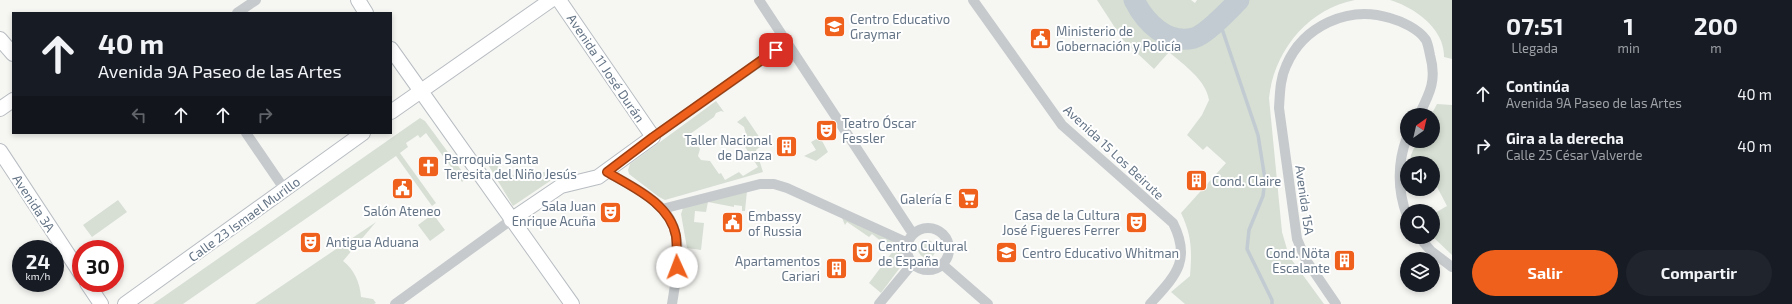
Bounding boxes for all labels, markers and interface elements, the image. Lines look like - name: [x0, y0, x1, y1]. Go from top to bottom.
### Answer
- street label: Avenida 11 José Durán: [564, 11, 648, 125]
- place label: Centro Educativo Graymar: [850, 11, 950, 42]
- text: 07:51: [1506, 11, 1564, 40]
- text: 1: [1623, 11, 1634, 40]
- text: 200: [1694, 11, 1738, 40]
- school or university icon: Centro Educativo Graymar: [821, 13, 847, 39]
- place label: Ministerio de Gobernación y Policía: [1056, 23, 1181, 54]
- public building icon: Ministerio de Gobernación y Policía: [1028, 25, 1054, 51]
- text: 40 m: [98, 26, 164, 60]
- icon: ahead: [32, 28, 84, 80]
- pin: [759, 33, 793, 67]
- icon: arrive: [765, 39, 787, 61]
- text: Llegada: [1512, 40, 1558, 56]
- text: min: [1618, 40, 1640, 56]
- text: m: [1710, 40, 1722, 56]
- text: Avenida 9A Paseo de las Artes: [98, 60, 342, 82]
- text: Continúa: [1506, 77, 1569, 95]
- icon: ahead: [1472, 83, 1494, 105]
- text: 40 m: [1737, 85, 1772, 103]
- text: Avenida 9A Paseo de las Artes: [1506, 95, 1682, 111]
- street label: Avenida 15 Los Beirute: [1061, 101, 1167, 203]
- icon: left: [128, 104, 150, 126]
- icon: ahead: [170, 104, 192, 126]
- icon: ahead: [212, 104, 234, 126]
- icon: right: [254, 104, 276, 126]
- north arrow: [1400, 108, 1440, 148]
- map controls: [1400, 108, 1440, 292]
- place label: Teatro Óscar Fessler: [842, 114, 917, 146]
- theatre icon: Teatro Óscar Fessler: [813, 117, 839, 143]
- text: Gira a la derecha: [1506, 129, 1624, 147]
- place label: Taller Nacional de Danza: [684, 132, 772, 163]
- building icon: Taller Nacional de Danza: [774, 134, 800, 160]
- icon: right: [1472, 135, 1494, 157]
- text: 40 m: [1737, 137, 1772, 155]
- text: Calle 25 César Valverde: [1506, 147, 1643, 163]
- place label: Parroquia Santa Teresita del Niño Jesús: [444, 151, 577, 182]
- church icon: Parroquia Santa Teresita del Niño Jesús: [416, 153, 442, 179]
- button: sound: [1400, 156, 1440, 196]
- street label: Avenida 15A: [1292, 164, 1318, 236]
- building icon: Cond. Claire: [1183, 168, 1209, 194]
- street label: Avenida 3A: [10, 171, 58, 235]
- street label: Calle 23 Ismael Murillo: [185, 173, 303, 265]
- place label: Cond. Claire: [1212, 173, 1281, 189]
- public building icon: Salón Ateneo: [389, 176, 415, 202]
- supermarket icon: Galería E: [955, 186, 981, 212]
- place label: Galería E: [900, 191, 952, 207]
- place label: Sala Juan Enrique Acuña: [512, 198, 596, 229]
- theatre icon: Sala Juan Enrique Acuña: [598, 200, 624, 226]
- place label: Salón Ateneo: [363, 203, 441, 219]
- button: search: [1400, 204, 1440, 244]
- place label: Casa de la Cultura José Figueres Ferrer: [1002, 207, 1120, 238]
- place label: Embassy of Russia: [748, 208, 802, 239]
- theatre icon: Casa de la Cultura José Figueres Ferrer: [1123, 209, 1149, 235]
- public building icon: Embassy of Russia: [720, 210, 746, 236]
- theatre icon: Antigua Aduana: [297, 229, 323, 255]
- place label: Antigua Aduana: [326, 234, 419, 250]
- place label: Centro Cultural de España: [878, 238, 968, 269]
- speed limit sign: 30: [72, 240, 124, 292]
- theatre icon: Centro Cultural de España: [850, 240, 876, 266]
- school or university icon: Centro Educativo Whitman: [993, 240, 1019, 266]
- place label: Centro Educativo Whitman: [1022, 245, 1179, 261]
- place label: Cond. Nöta Escalante: [1266, 245, 1330, 276]
- position arrow: [656, 246, 698, 288]
- building icon: Cond. Nöta Escalante: [1332, 247, 1358, 273]
- text: 24: [26, 249, 50, 273]
- button: Salir: [1472, 250, 1618, 296]
- button: Compartir: [1626, 250, 1772, 296]
- button: layers: [1400, 252, 1440, 292]
- place label: Apartamentos Cariari: [735, 253, 820, 284]
- building icon: Apartamentos Cariari: [823, 255, 849, 281]
- text: km/h: [26, 270, 50, 282]

